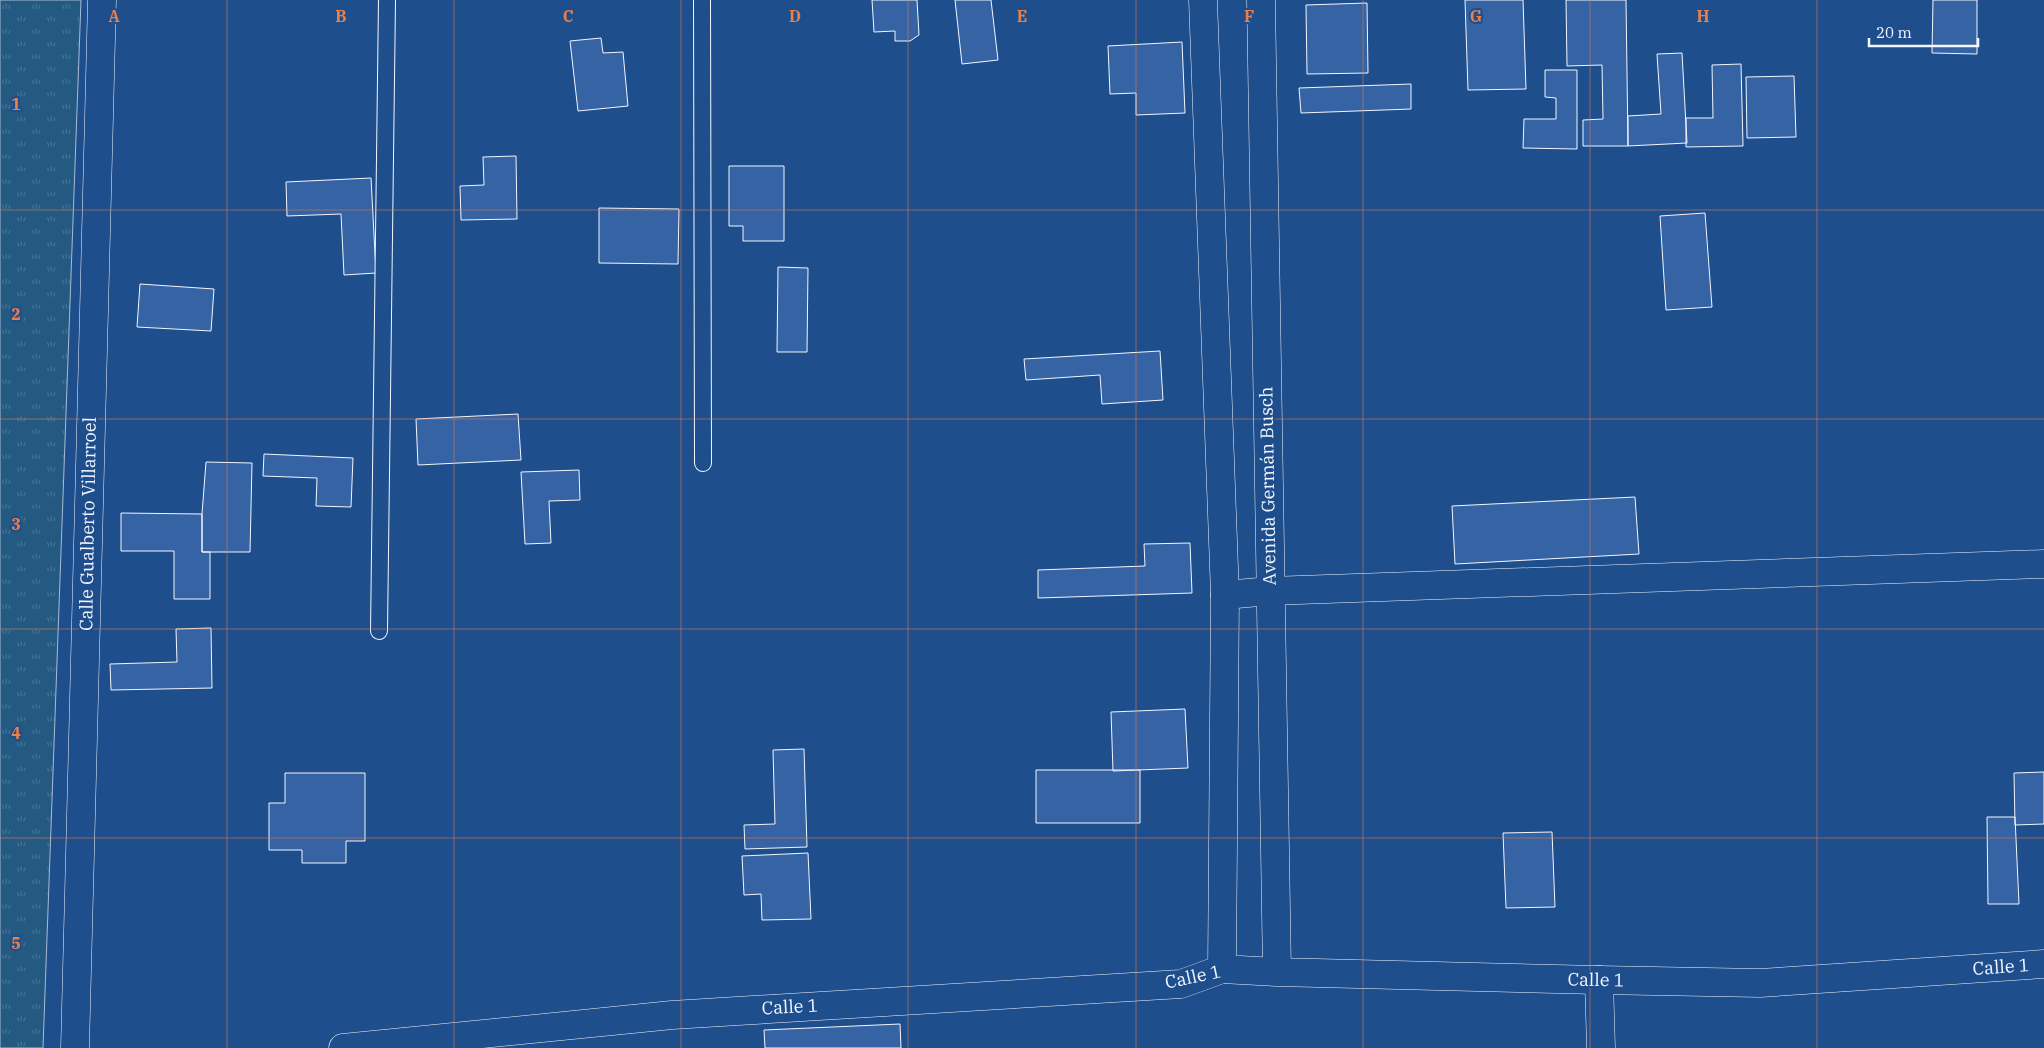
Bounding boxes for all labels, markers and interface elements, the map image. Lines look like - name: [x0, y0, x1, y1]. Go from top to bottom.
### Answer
- text: A: [108, 6, 120, 26]
- text: B: [335, 6, 347, 26]
- text: C: [563, 6, 573, 26]
- text: D: [789, 6, 801, 26]
- text: E: [1017, 6, 1027, 26]
- text: F: [1244, 6, 1254, 26]
- text: G: [1470, 6, 1482, 26]
- text: H: [1697, 6, 1710, 26]
- scale bar: [1869, 15, 1978, 47]
- text: 20 m: [1876, 23, 1912, 42]
- text: 1: [11, 94, 21, 114]
- text: 2: [11, 304, 21, 324]
- street label: Avenida Germán Busch: [1254, 386, 1281, 586]
- street label: Calle Gualberto Villarroel: [74, 417, 101, 631]
- text: 3: [11, 514, 21, 534]
- text: 4: [11, 723, 21, 743]
- text: 5: [11, 933, 21, 953]
- street label: Calle 1: [1972, 953, 2030, 980]
- street label: Calle 1: [1163, 959, 1223, 994]
- street label: Calle 1: [1567, 968, 1625, 991]
- street label: Calle 1: [761, 994, 819, 1019]

